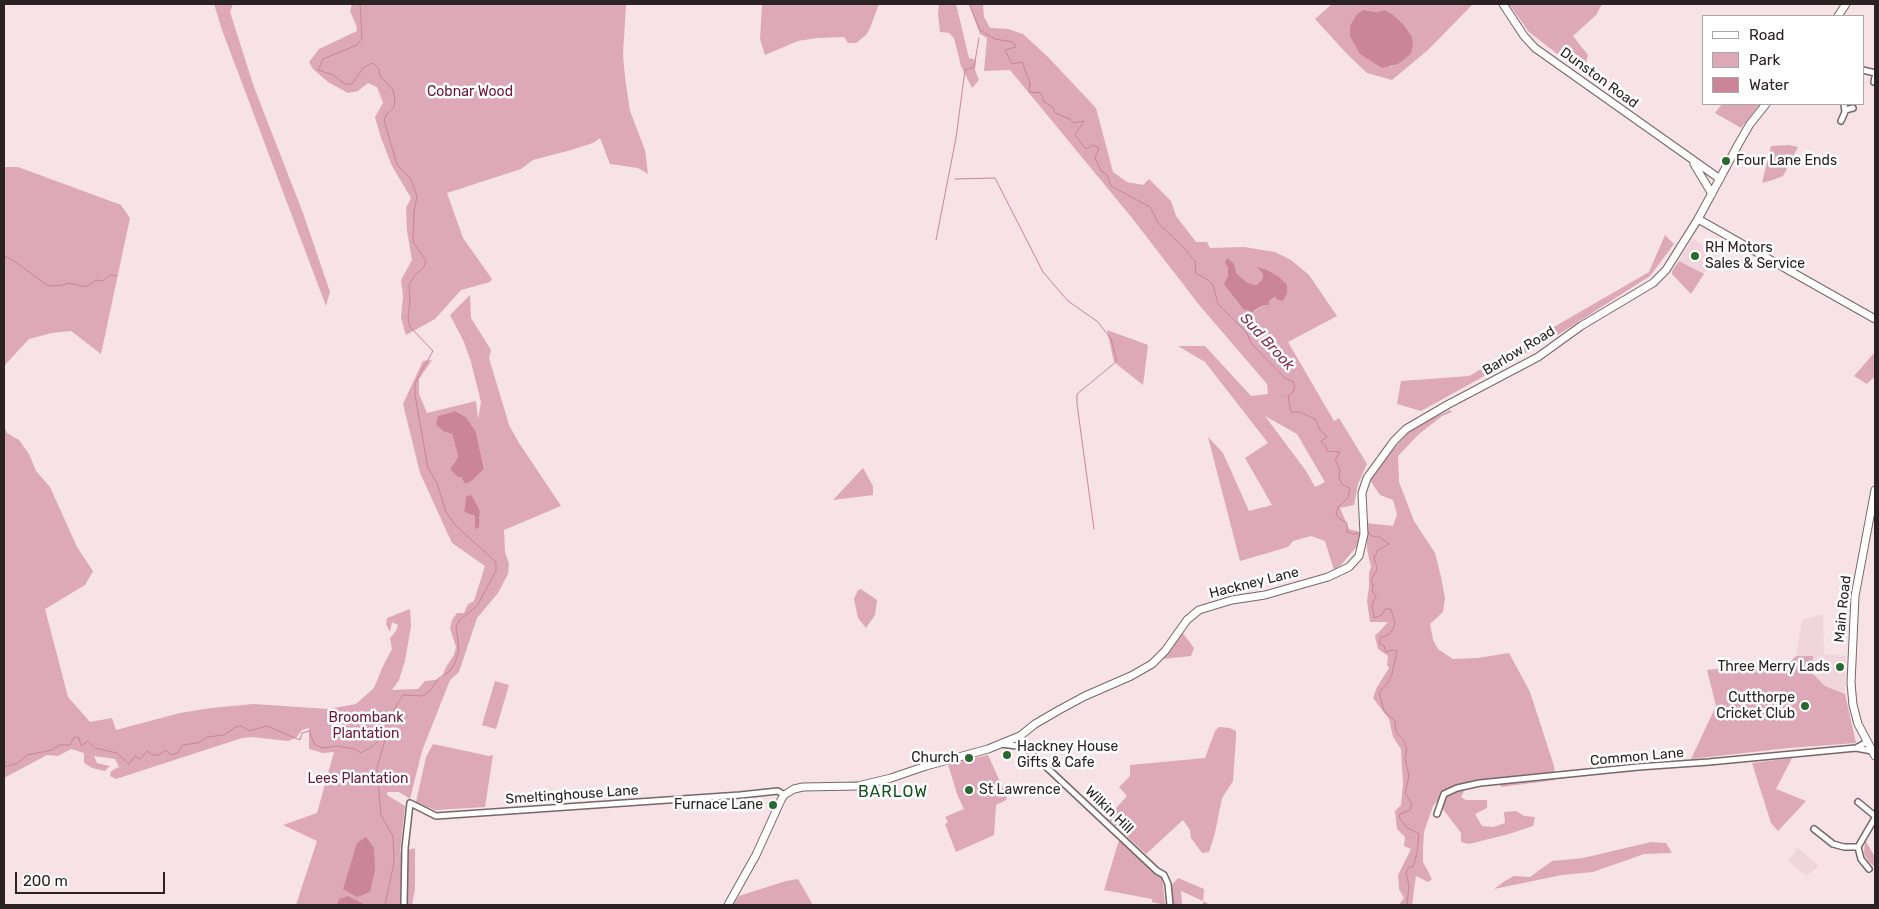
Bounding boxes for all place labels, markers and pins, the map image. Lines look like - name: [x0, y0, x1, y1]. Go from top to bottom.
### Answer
- place label: Four Lane Ends: [1736, 153, 1837, 169]
- marker: Four Lane Ends: [1720, 155, 1732, 167]
- place label: RH Motors Sales & Service: [1705, 240, 1805, 272]
- marker: RH Motors Sales & Service: [1689, 250, 1701, 262]
- place label: Three Merry Lads: [1718, 659, 1830, 675]
- marker: Three Merry Lads: [1834, 661, 1846, 673]
- place label: Cutthorpe Cricket Club: [1716, 690, 1795, 722]
- marker: Cutthorpe Cricket Club: [1799, 700, 1811, 712]
- place label: Hackney House Gifts & Cafe: [1017, 739, 1118, 772]
- marker: Hackney House Gifts & Cafe: [1001, 749, 1013, 761]
- place label: Church: [911, 750, 959, 766]
- marker: Church: [963, 752, 975, 764]
- place label: St Lawrence: [979, 782, 1060, 798]
- marker: St Lawrence: [963, 784, 975, 796]
- place label: Furnace Lane: [674, 797, 763, 813]
- marker: Furnace Lane: [767, 799, 779, 811]

